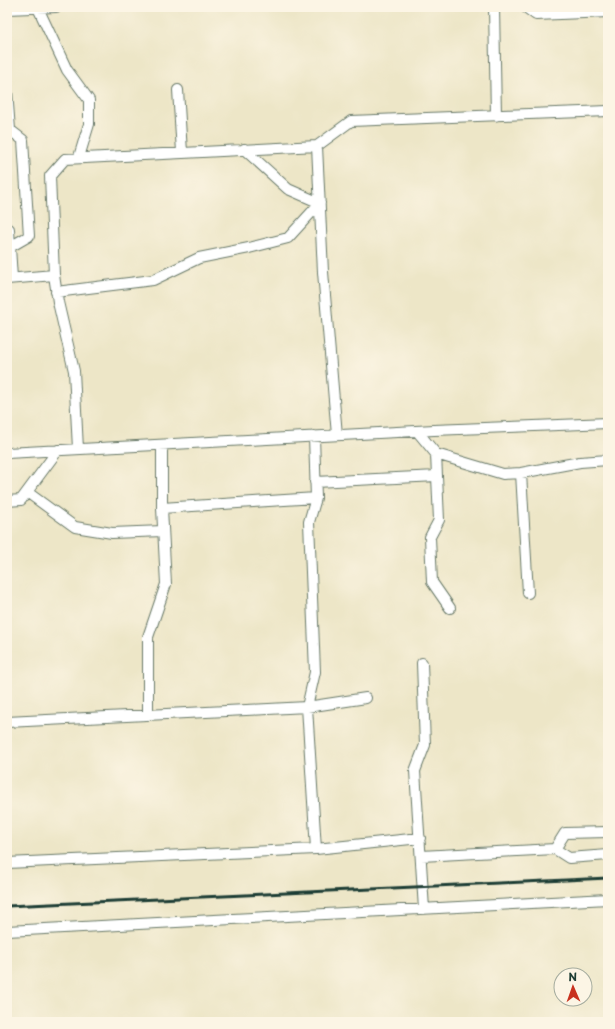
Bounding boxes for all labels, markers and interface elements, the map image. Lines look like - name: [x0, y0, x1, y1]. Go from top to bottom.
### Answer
- north arrow: [553, 967, 593, 1007]
- text: N: [568, 968, 578, 985]

